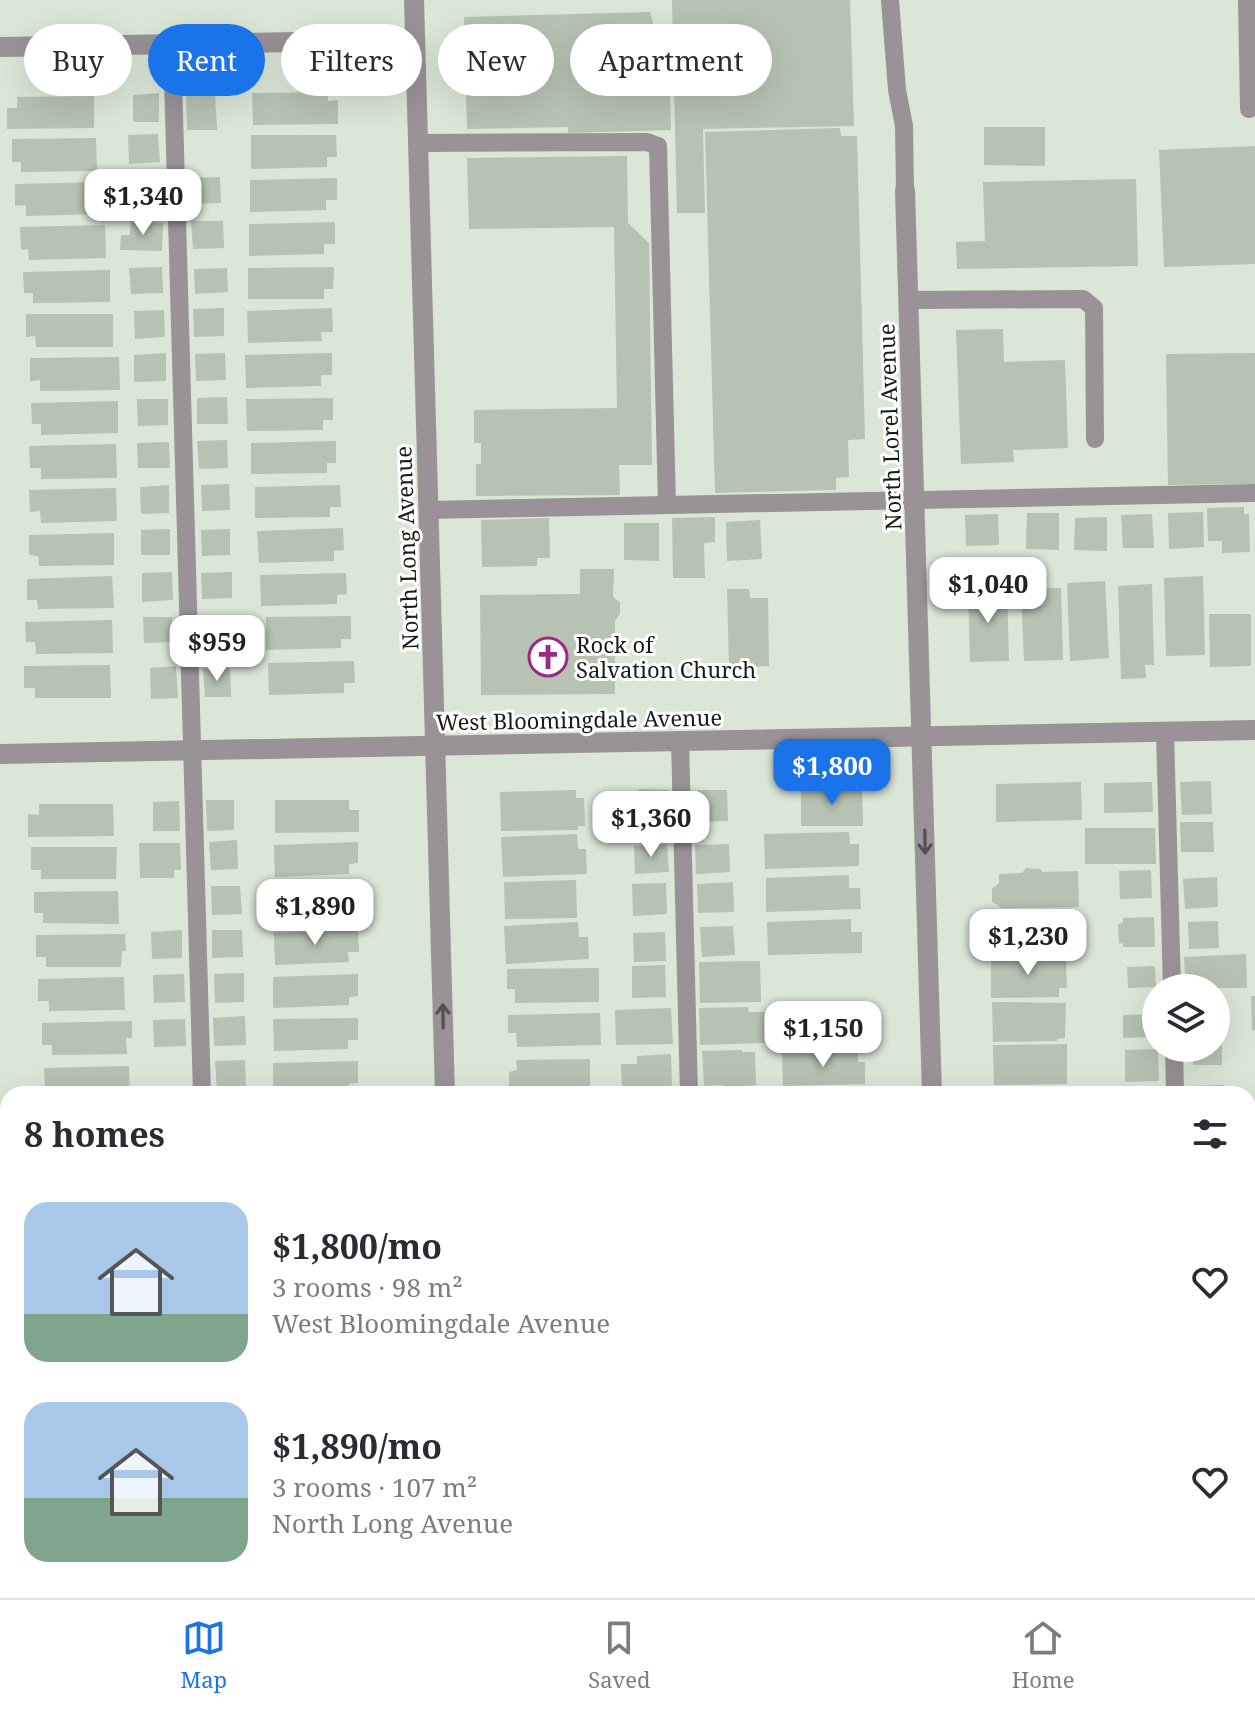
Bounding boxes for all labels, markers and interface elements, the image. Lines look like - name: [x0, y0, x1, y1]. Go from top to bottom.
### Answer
- chip: Buy: [24, 24, 132, 96]
- chip: Rent: [148, 24, 265, 96]
- chip: Filters: [281, 24, 422, 96]
- chip: New: [438, 24, 554, 96]
- chip: Apartment: [570, 24, 772, 96]
- pin: $1,340: [78, 169, 208, 237]
- text: $1,340: [102, 177, 184, 213]
- street label: North Lorel Avenue: [870, 323, 908, 531]
- street label: North Long Avenue: [387, 446, 425, 650]
- pin: $1,040: [923, 557, 1053, 625]
- text: $1,040: [947, 565, 1029, 601]
- pin: $959: [170, 615, 264, 683]
- text: $959: [188, 623, 246, 659]
- place label: Rock of Salvation Church: [576, 629, 756, 684]
- church icon: Rock of Salvation Church: [527, 636, 569, 678]
- street label: West Bloomingdale Avenue: [436, 702, 722, 736]
- pin: $1,800: [767, 739, 897, 807]
- text: $1,800: [791, 747, 873, 783]
- pin: $1,360: [586, 791, 716, 859]
- text: $1,360: [610, 799, 692, 835]
- one-way arrow: [918, 828, 933, 855]
- pin: $1,890: [250, 879, 380, 947]
- text: $1,890: [274, 887, 356, 923]
- pin: $1,230: [963, 909, 1093, 977]
- text: $1,230: [987, 917, 1069, 953]
- map controls: [1142, 974, 1230, 1062]
- button: layers: [1142, 974, 1230, 1062]
- pin: $1,150: [758, 1001, 888, 1069]
- one-way arrow: [435, 1003, 451, 1030]
- text: $1,150: [782, 1009, 864, 1045]
- text: 8 homes: [24, 1111, 165, 1157]
- icon: filters: [1188, 1112, 1232, 1156]
- text: $1,800/mo: [272, 1223, 442, 1269]
- icon: home: [88, 1234, 184, 1330]
- icon: heart: [1188, 1260, 1232, 1304]
- text: 3 rooms · 98 m²: [272, 1269, 463, 1305]
- text: West Bloomingdale Avenue: [272, 1305, 610, 1341]
- text: $1,890/mo: [272, 1423, 442, 1469]
- icon: home: [88, 1434, 184, 1530]
- icon: heart: [1188, 1460, 1232, 1504]
- text: 3 rooms · 107 m²: [272, 1469, 477, 1505]
- text: North Long Avenue: [272, 1505, 513, 1541]
- tab: Map: [181, 1616, 227, 1694]
- tab: Saved: [588, 1616, 651, 1694]
- tab: Home: [1012, 1616, 1074, 1694]

